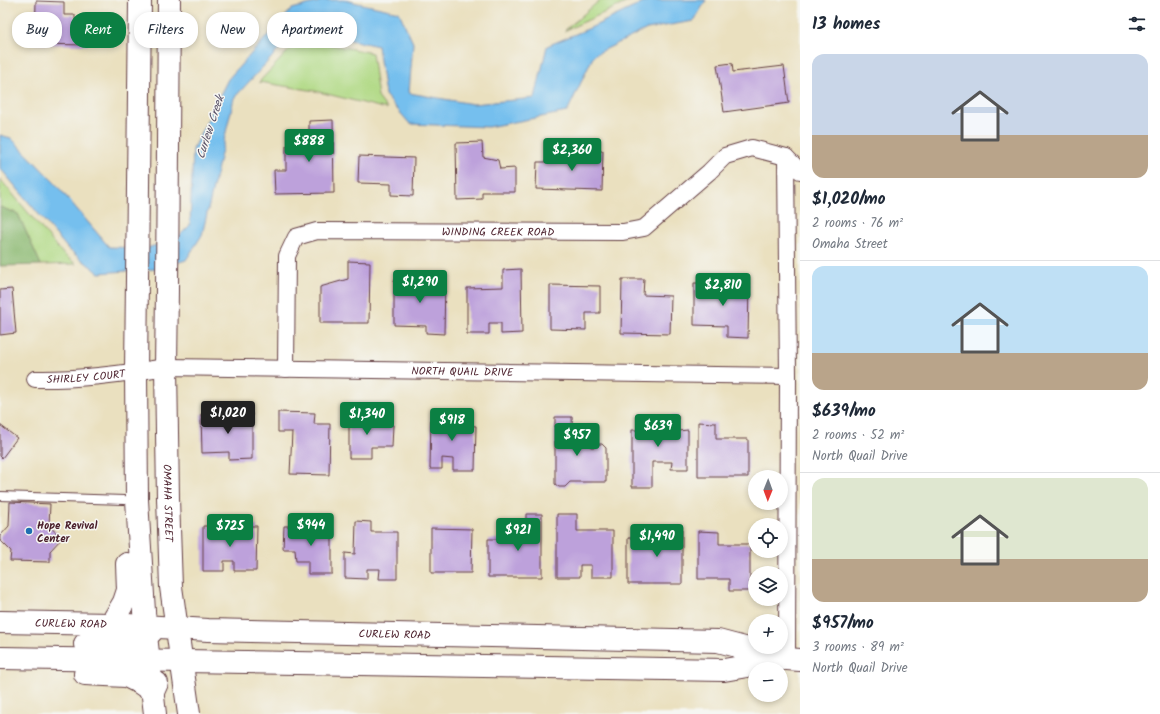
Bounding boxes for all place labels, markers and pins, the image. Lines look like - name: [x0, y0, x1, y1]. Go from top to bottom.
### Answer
- pin: $888: [285, 129, 333, 163]
- pin: $2,360: [539, 138, 605, 172]
- pin: $1,290: [387, 270, 453, 304]
- pin: $2,810: [690, 273, 756, 307]
- pin: $1,020: [195, 401, 261, 435]
- pin: $1,340: [334, 402, 400, 436]
- pin: $918: [428, 408, 476, 442]
- pin: $639: [634, 414, 682, 448]
- pin: $957: [553, 423, 601, 457]
- pin: $944: [287, 513, 335, 547]
- pin: $725: [206, 514, 254, 548]
- place label: Hope Revival Center: [37, 517, 97, 548]
- pin: $921: [494, 518, 542, 552]
- pin: $1,490: [624, 524, 690, 558]
- marker: Hope Revival Center: [24, 526, 34, 536]

